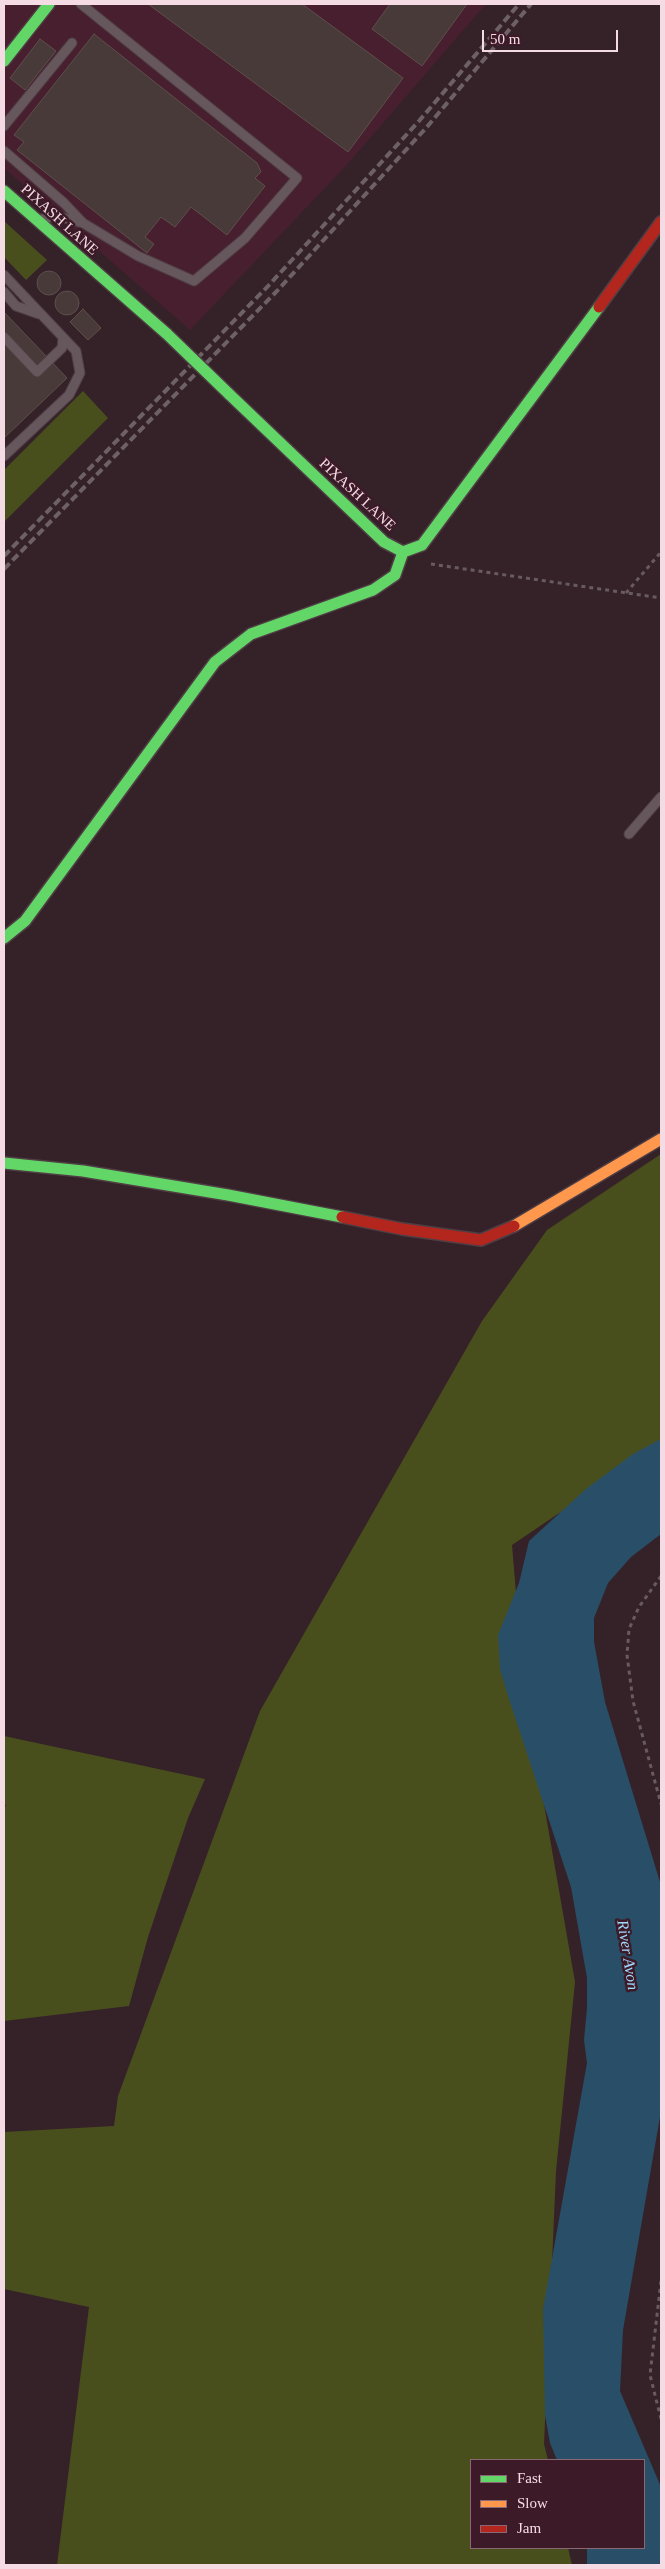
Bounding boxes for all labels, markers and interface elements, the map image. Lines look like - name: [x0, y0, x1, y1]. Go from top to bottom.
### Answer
- scale bar: [485, 20, 621, 52]
- text: 50 m: [490, 31, 520, 47]
- street label: PIXASH LANE: [17, 181, 101, 259]
- street label: PIXASH LANE: [315, 455, 399, 535]
- water label: River Avon: [612, 1919, 642, 1991]
- legend: [470, 2459, 645, 2549]
- text: Fast: [517, 2470, 542, 2486]
- text: Slow: [517, 2495, 548, 2511]
- text: Jam: [517, 2520, 541, 2536]

